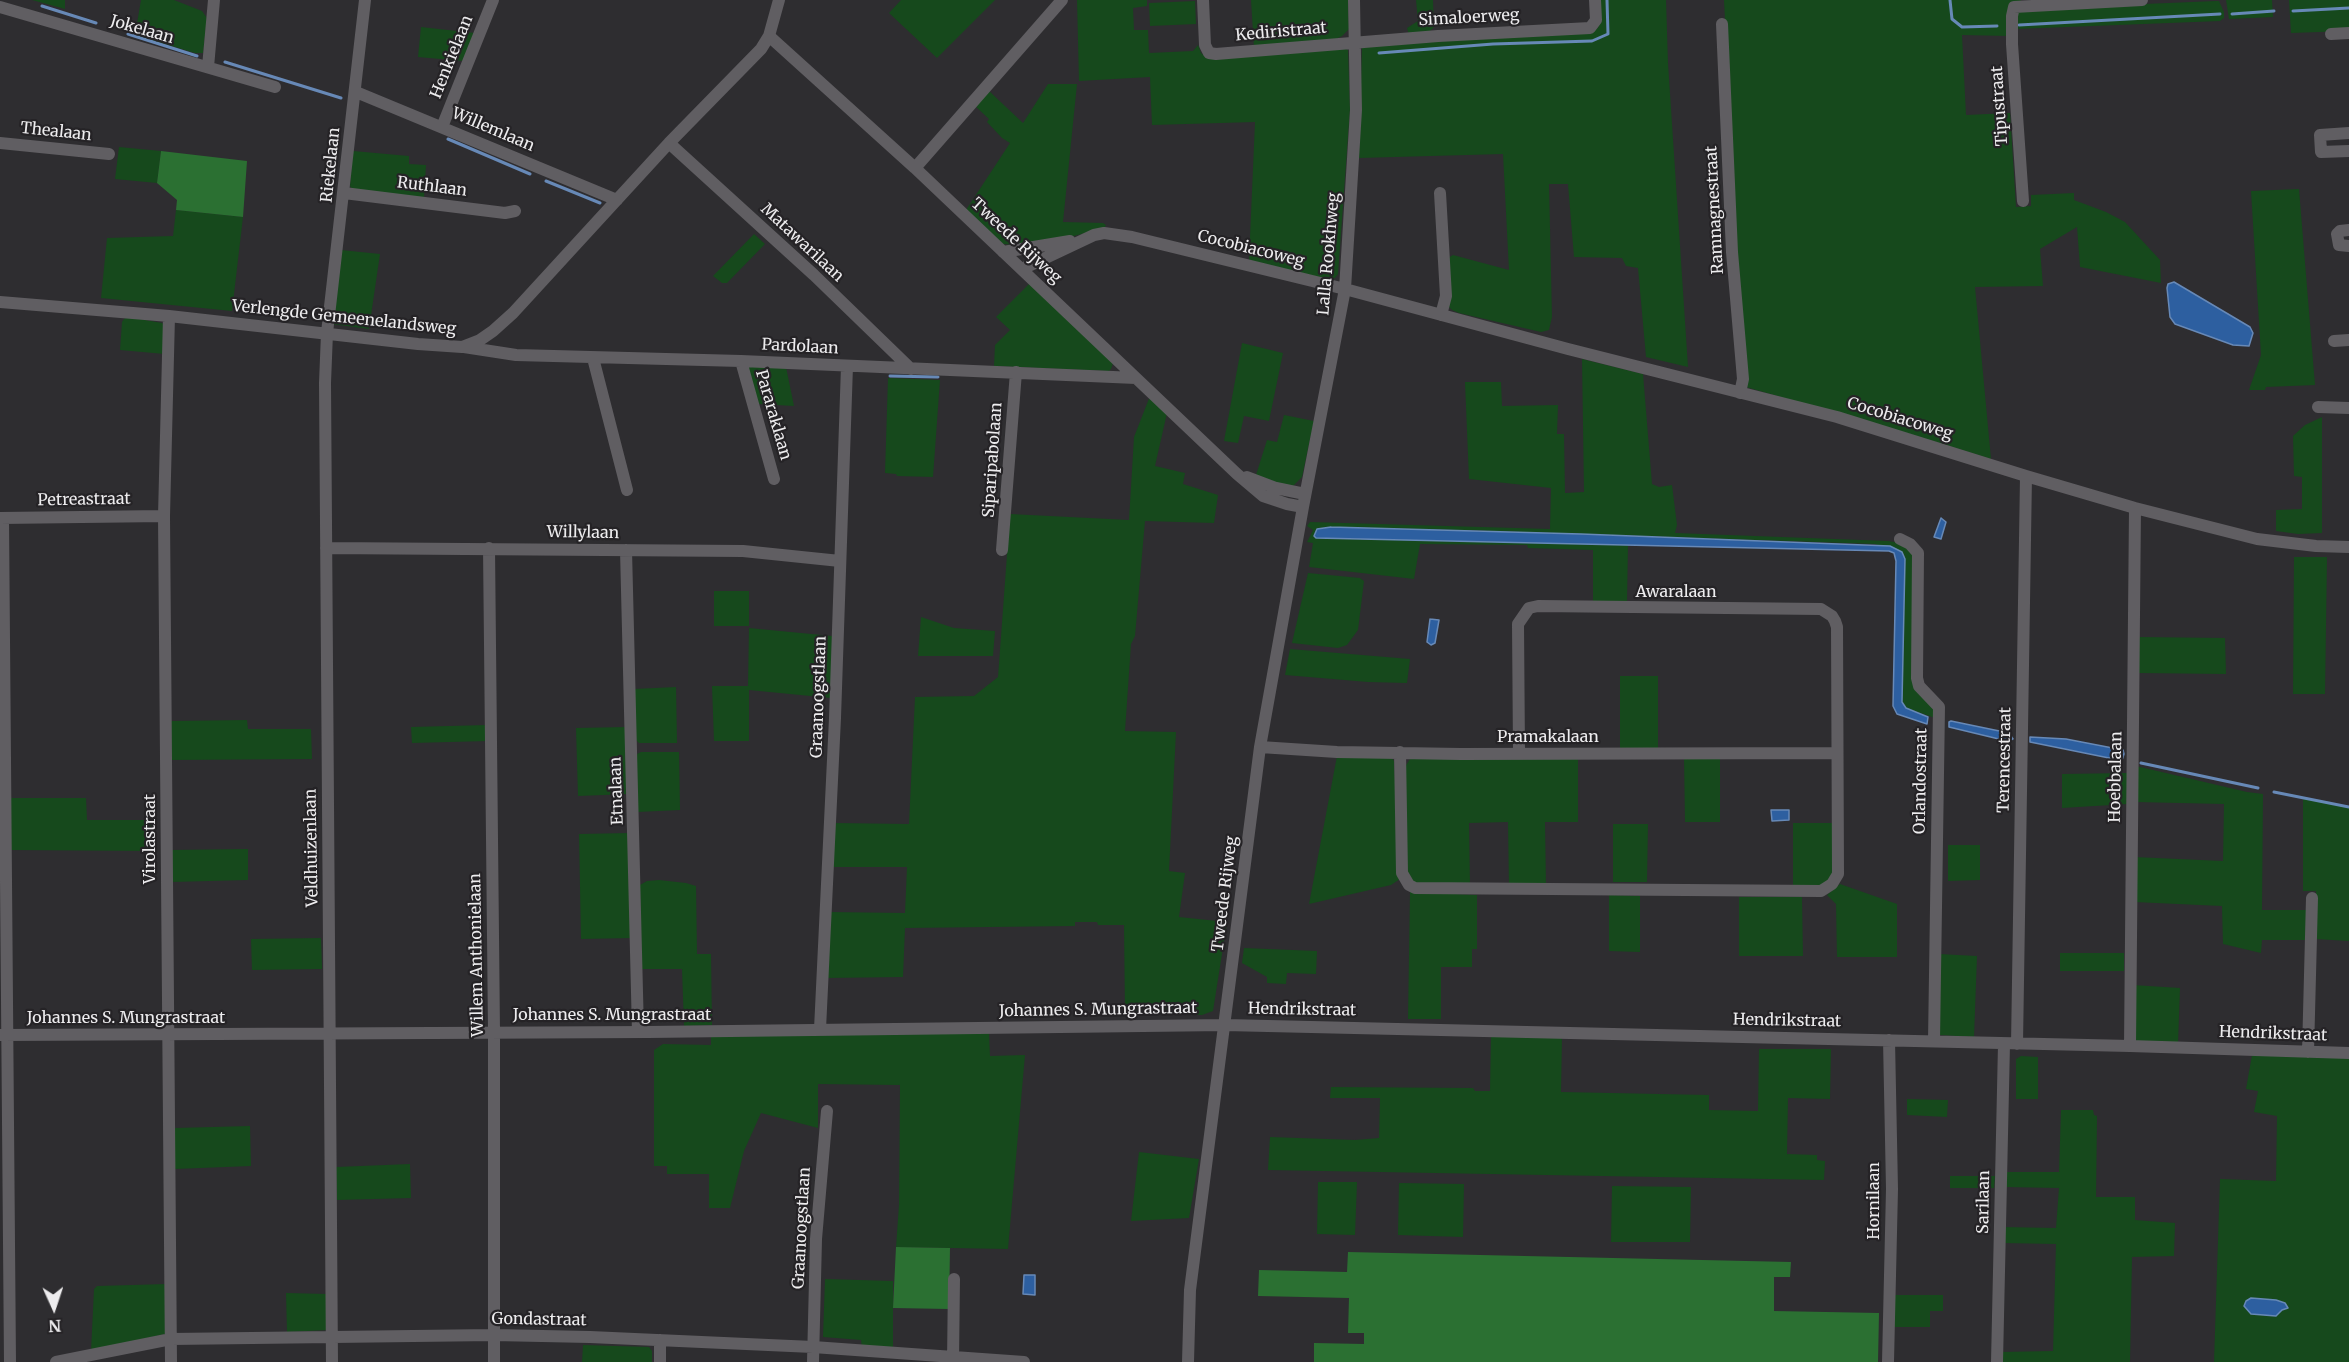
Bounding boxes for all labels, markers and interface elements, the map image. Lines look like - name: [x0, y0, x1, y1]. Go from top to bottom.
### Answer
- street label: Simaloerweg: [1418, 6, 1520, 30]
- street label: Jokelaan: [108, 12, 176, 48]
- street label: Henkielaan: [427, 13, 477, 101]
- street label: Kediristraat: [1235, 18, 1327, 46]
- street label: Tipustraat: [1988, 65, 2012, 147]
- street label: Willemlaan: [449, 104, 537, 156]
- street label: Thealaan: [19, 119, 93, 145]
- street label: Riekelaan: [318, 126, 344, 204]
- street label: Ramnagnestraat: [1702, 145, 1728, 275]
- street label: Ruthlaan: [396, 173, 468, 201]
- street label: Lalla Rookhweg: [1314, 192, 1344, 316]
- street label: Tweede Rijweg: [967, 194, 1065, 288]
- street label: Matawarilaan: [757, 200, 847, 286]
- street label: Cocobiacoweg: [1196, 226, 1306, 272]
- street label: Verlengde Gemeenelandsweg: [231, 297, 457, 339]
- street label: Pardolaan: [761, 335, 839, 359]
- street label: Pararaklaan: [751, 368, 795, 462]
- street label: Cocobiacoweg: [1845, 394, 1955, 444]
- street label: Siparipabolaan: [979, 402, 1007, 518]
- street label: Petreastraat: [37, 490, 131, 510]
- street label: Willylaan: [547, 523, 619, 543]
- street label: Awaralaan: [1635, 582, 1717, 602]
- street label: Graanoogstlaan: [807, 636, 831, 758]
- street label: Terencestraat: [1994, 707, 2016, 813]
- street label: Pramakalaan: [1497, 727, 1599, 747]
- street label: Orlandostraat: [1910, 728, 1932, 834]
- street label: Hoebbalaan: [2106, 731, 2126, 823]
- street label: Etnalaan: [606, 756, 628, 826]
- street label: Veldhuizenlaan: [301, 789, 323, 907]
- street label: Virolastraat: [140, 794, 160, 884]
- street label: Tweede Rijweg: [1208, 835, 1242, 953]
- street label: Willem Anthonielaan: [466, 873, 488, 1037]
- street label: Johannes S. Mungrastraat: [999, 999, 1197, 1021]
- street label: Hendrikstraat: [1248, 999, 1356, 1021]
- street label: Johannes S. Mungrastraat: [513, 1005, 711, 1025]
- street label: Johannes S. Mungrastraat: [27, 1008, 225, 1028]
- street label: Hendrikstraat: [1733, 1010, 1841, 1032]
- street label: Hendrikstraat: [2219, 1023, 2327, 1045]
- street label: Hornilaan: [1864, 1162, 1884, 1240]
- street label: Graanoogstlaan: [789, 1167, 815, 1289]
- street label: Sarilaan: [1974, 1170, 1994, 1234]
- north arrow: [24, 1278, 84, 1338]
- street label: Gondastraat: [491, 1310, 587, 1330]
- text: N: [48, 1316, 62, 1336]

